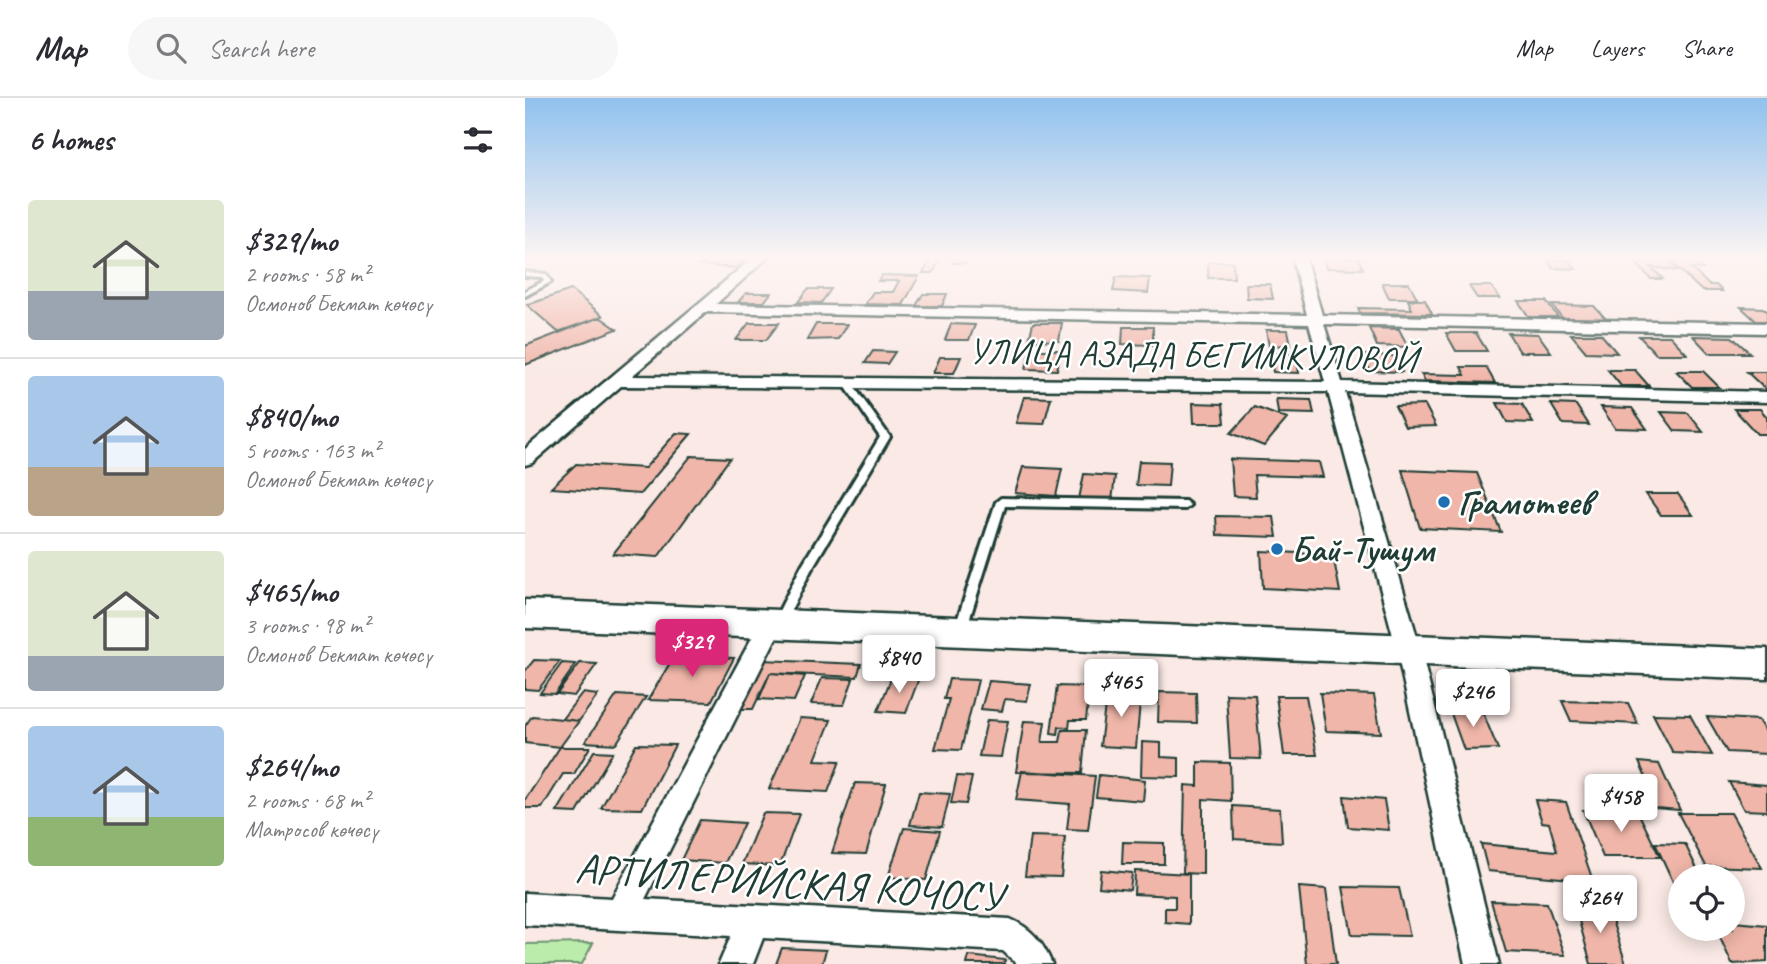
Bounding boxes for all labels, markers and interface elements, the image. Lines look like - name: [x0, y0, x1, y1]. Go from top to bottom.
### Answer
- search box: [128, 17, 618, 80]
- text: Map: [35, 27, 86, 69]
- icon: search: [152, 29, 190, 67]
- text: Search here: [208, 32, 314, 65]
- text: Map: [1516, 33, 1553, 63]
- text: Layers: [1591, 33, 1644, 63]
- text: Share: [1682, 33, 1732, 63]
- text: 6 homes: [28, 121, 113, 159]
- icon: filters: [459, 121, 497, 159]
- text: $329/mo: [245, 222, 337, 260]
- icon: home: [84, 228, 168, 312]
- text: 2 rooms · 58 m²: [245, 260, 369, 289]
- text: Осмонов Бекмат көчөсү: [245, 289, 432, 318]
- street label: УЛИЦА АЗАДА БЕГИМКУЛОВОЙ: [969, 329, 1423, 382]
- text: $840/mo: [245, 398, 337, 436]
- icon: home: [84, 404, 168, 488]
- text: 5 rooms · 163 m²: [245, 436, 380, 465]
- text: Осмонов Бекмат көчөсү: [245, 465, 432, 494]
- place label: Грамотеев: [1458, 480, 1599, 525]
- marker: Грамотеев: [1436, 494, 1452, 510]
- place label: Бай-Тушум: [1291, 527, 1437, 572]
- marker: Бай-Тушум: [1269, 541, 1285, 557]
- text: $465/mo: [245, 573, 338, 611]
- icon: home: [84, 579, 168, 663]
- text: 3 rooms · 98 m²: [245, 611, 369, 640]
- pin: $329: [651, 620, 733, 679]
- text: $329: [671, 627, 713, 656]
- pin: $840: [858, 636, 940, 695]
- text: Осмонов Бекмат көчөсү: [245, 640, 432, 669]
- text: $840: [878, 643, 920, 672]
- pin: $465: [1080, 660, 1162, 719]
- text: $465: [1100, 667, 1142, 696]
- pin: $246: [1432, 670, 1514, 729]
- text: $246: [1452, 677, 1494, 706]
- text: $264/mo: [245, 748, 338, 786]
- icon: home: [84, 754, 168, 838]
- pin: $458: [1580, 774, 1662, 834]
- text: $458: [1600, 782, 1642, 811]
- text: 2 rooms · 68 m²: [245, 786, 369, 815]
- text: Матросов көчөсү: [245, 815, 378, 844]
- street label: АРТИЛЕРИЙСКАЯ КОЧОСУ: [573, 842, 1010, 925]
- map controls: [1668, 864, 1745, 941]
- button: locate: [1668, 864, 1745, 941]
- pin: $264: [1559, 876, 1641, 935]
- text: $264: [1579, 883, 1621, 912]

